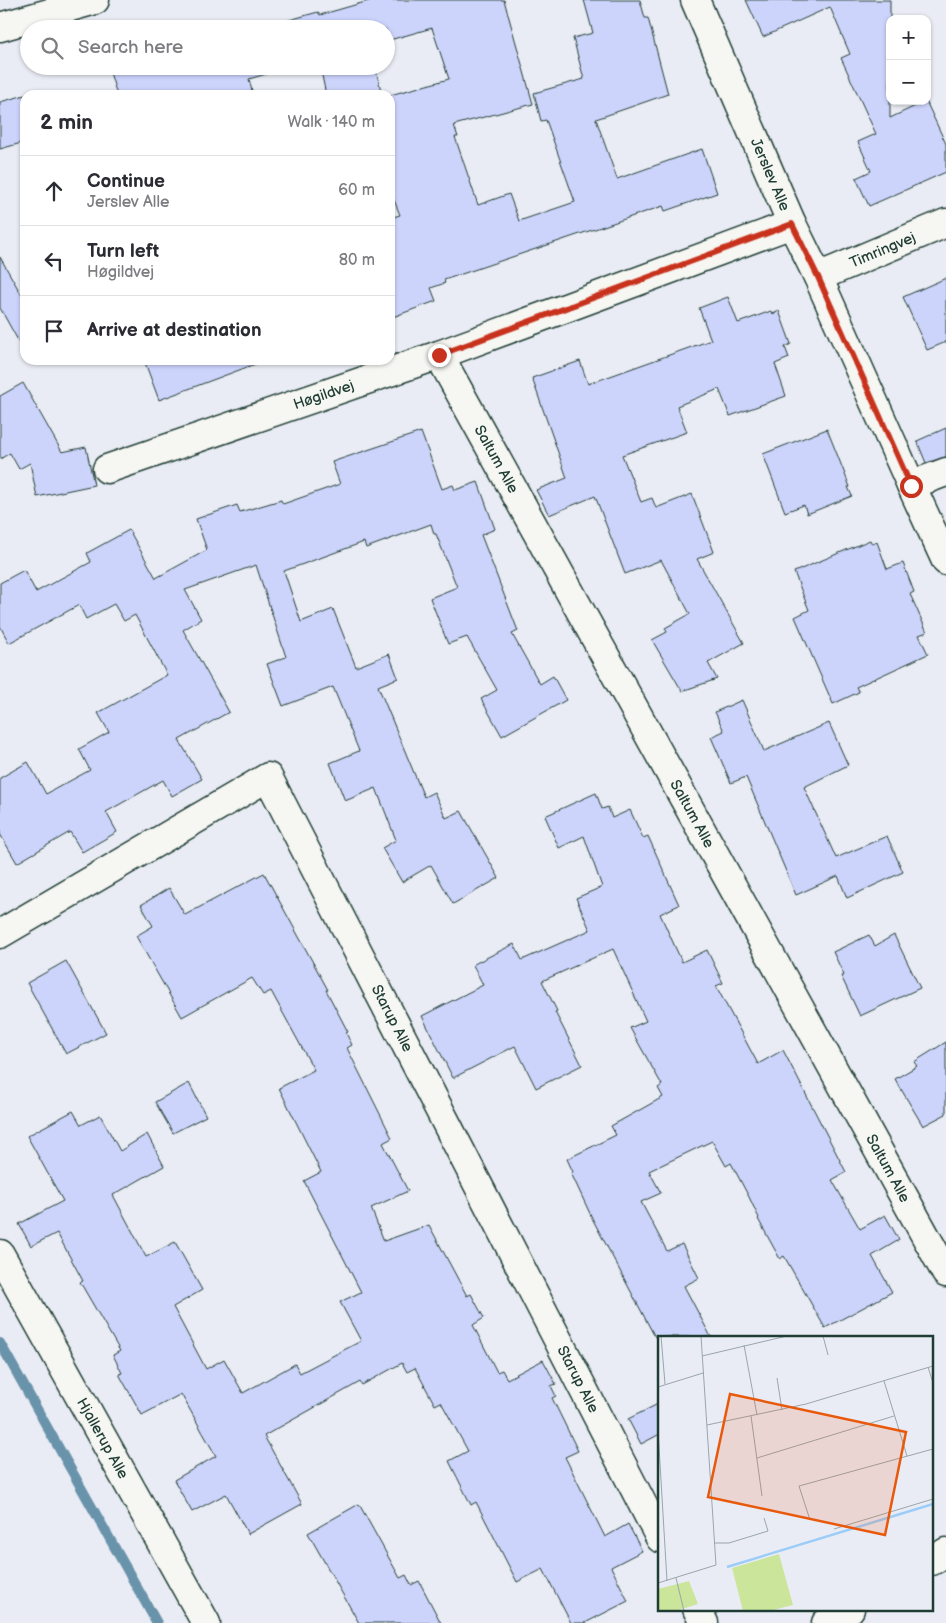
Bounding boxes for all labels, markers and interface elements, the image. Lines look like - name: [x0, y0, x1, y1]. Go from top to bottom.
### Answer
- map controls: [886, 15, 931, 105]
- button: +: [886, 15, 931, 60]
- search box: [20, 20, 395, 75]
- icon: search: [38, 34, 66, 62]
- text: Search here: [78, 36, 183, 59]
- button: −: [886, 60, 931, 105]
- text: 2 min: [40, 110, 93, 135]
- text: Walk · 140 m: [288, 113, 375, 132]
- street label: Jerslev Alle: [746, 135, 795, 214]
- text: Continue: [87, 170, 165, 193]
- icon: ahead: [40, 177, 68, 205]
- text: 60 m: [338, 181, 375, 200]
- text: Jerslev Alle: [87, 193, 169, 212]
- street label: Timringvej: [847, 227, 918, 272]
- text: Turn left: [87, 240, 159, 263]
- icon: left: [40, 247, 68, 275]
- text: 80 m: [339, 251, 375, 270]
- text: Høgildvej: [87, 263, 154, 282]
- icon: arrive: [40, 317, 68, 345]
- text: Arrive at destination: [87, 319, 262, 342]
- route end: [428, 344, 451, 367]
- street label: Høgildvej: [291, 375, 356, 414]
- street label: Saltum Alle: [470, 422, 523, 497]
- route start: [900, 475, 923, 498]
- street label: Saltum Alle: [666, 776, 719, 851]
- street label: Starup Alle: [367, 981, 417, 1055]
- street label: Saltum Alle: [862, 1131, 915, 1206]
- inset map: [658, 1336, 934, 1610]
- street label: Starup Alle: [553, 1342, 603, 1416]
- street label: Hjallerup Alle: [73, 1394, 133, 1482]

